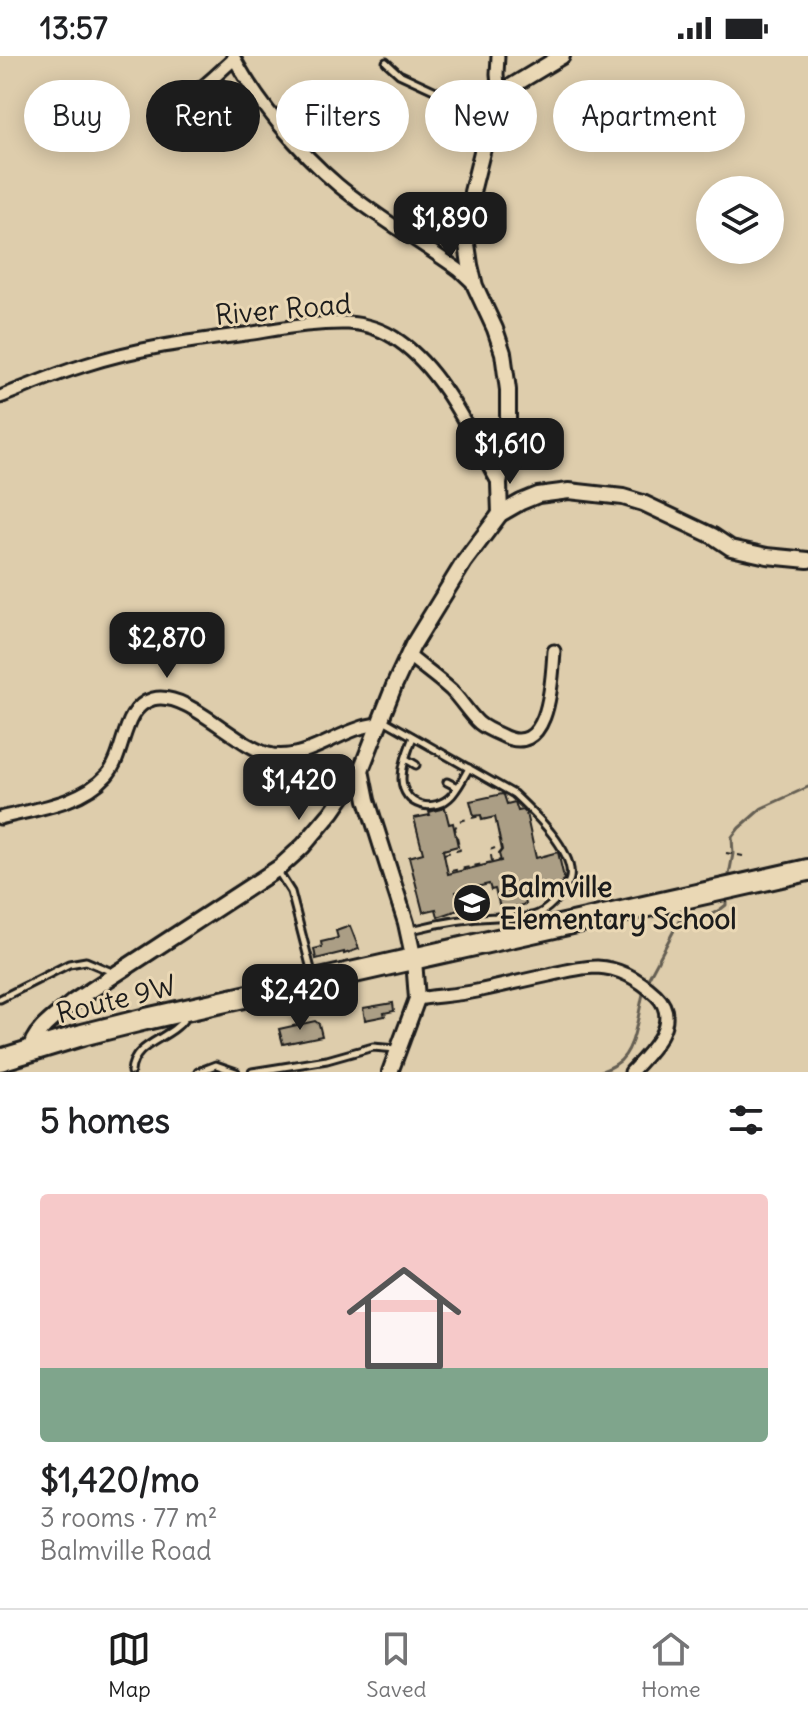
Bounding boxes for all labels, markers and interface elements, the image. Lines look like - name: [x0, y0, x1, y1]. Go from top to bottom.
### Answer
- text: 13:57: [40, 9, 108, 47]
- chip: Buy: [24, 80, 130, 152]
- chip: Rent: [146, 80, 260, 152]
- chip: Filters: [276, 80, 409, 152]
- chip: New: [425, 80, 537, 152]
- chip: Apartment: [553, 80, 745, 152]
- map controls: [696, 176, 784, 264]
- button: layers: [696, 176, 784, 264]
- pin: $1,890: [385, 192, 515, 260]
- text: $1,890: [412, 201, 488, 234]
- street label: River Road: [213, 285, 353, 333]
- pin: $1,610: [445, 418, 575, 486]
- text: $1,610: [474, 427, 546, 460]
- pin: $2,870: [102, 612, 232, 680]
- text: $2,870: [128, 621, 206, 654]
- pin: $1,420: [234, 754, 364, 822]
- text: $1,420: [261, 763, 337, 796]
- place label: Balmville Elementary School: [500, 869, 737, 937]
- school or university icon: Balmville Elementary School: [451, 882, 493, 924]
- pin: $2,420: [235, 964, 365, 1032]
- street label: Route 9W: [52, 967, 180, 1031]
- text: $2,420: [260, 973, 340, 1006]
- icon: filters: [724, 1098, 768, 1142]
- text: 5 homes: [40, 1099, 170, 1142]
- icon: home: [332, 1246, 476, 1390]
- text: $1,420/mo: [40, 1458, 199, 1501]
- text: 3 rooms · 77 m²: [40, 1501, 218, 1534]
- text: Balmville Road: [40, 1534, 212, 1567]
- tab: Map: [107, 1627, 151, 1703]
- tab: Saved: [366, 1627, 426, 1703]
- tab: Home: [641, 1627, 701, 1703]

